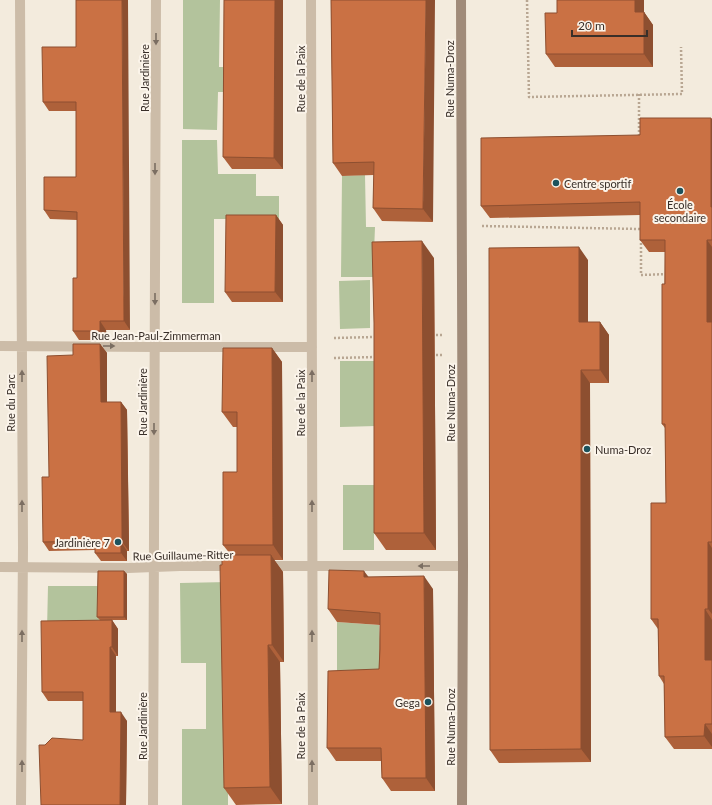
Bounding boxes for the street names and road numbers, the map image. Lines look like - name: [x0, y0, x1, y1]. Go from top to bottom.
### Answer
- street label: Rue Numa-Droz: [443, 40, 456, 118]
- street label: Rue Jardinière: [138, 44, 151, 112]
- street label: Rue de la Paix: [294, 45, 307, 113]
- street label: Rue Jean-Paul-Zimmerman: [91, 329, 221, 342]
- street label: Rue Numa-Droz: [444, 364, 457, 442]
- street label: Rue Jardinière: [136, 368, 149, 436]
- street label: Rue de la Paix: [294, 369, 307, 437]
- street label: Rue du Parc: [4, 374, 17, 432]
- street label: Rue Guillaume-Ritter: [133, 548, 233, 562]
- street label: Rue Numa-Droz: [444, 688, 457, 766]
- street label: Rue Jardinière: [136, 692, 149, 760]
- street label: Rue de la Paix: [294, 692, 307, 760]

